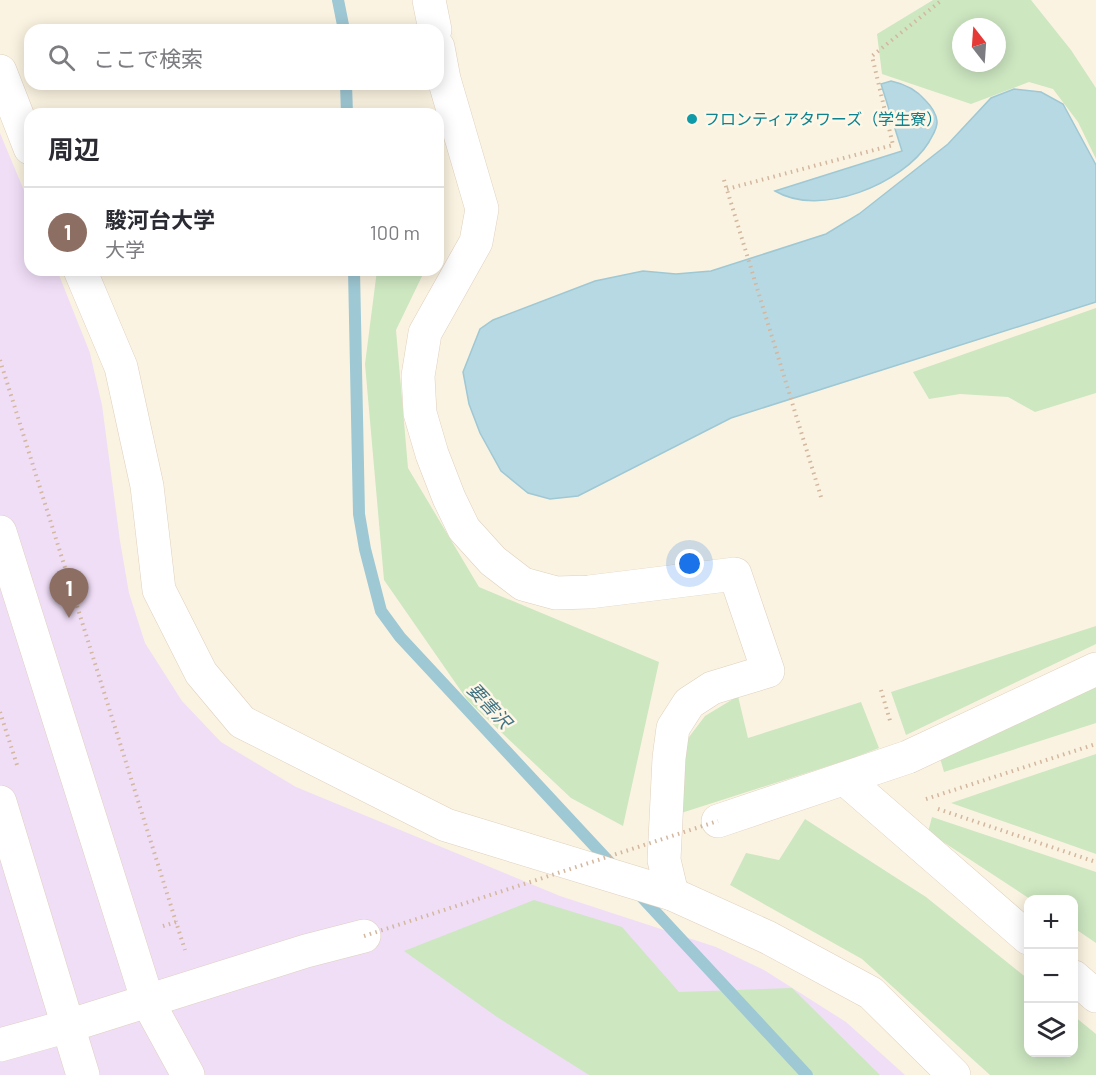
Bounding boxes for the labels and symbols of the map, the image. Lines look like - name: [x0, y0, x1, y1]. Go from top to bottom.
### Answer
- north arrow: [952, 18, 1006, 72]
- place label: フロンティアタワーズ（学生寮）: [704, 109, 942, 128]
- marker: フロンティアタワーズ（学生寮）: [685, 112, 699, 126]
- your location: [675, 549, 704, 578]
- pin: 1: [50, 568, 88, 618]
- water label: 要害沢: [463, 678, 518, 734]

